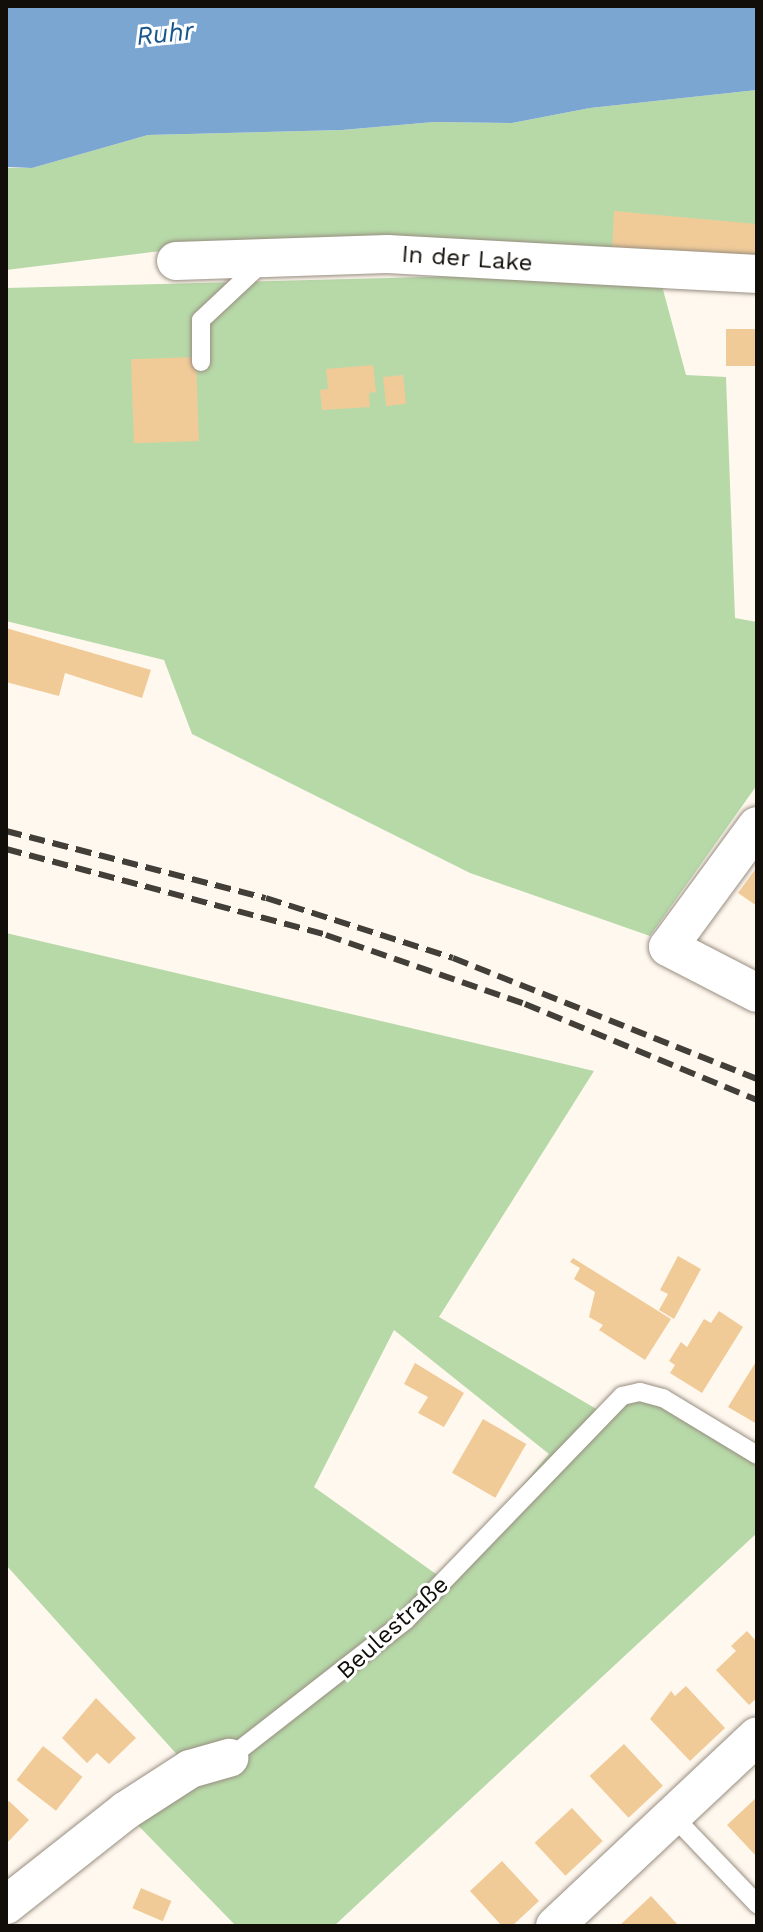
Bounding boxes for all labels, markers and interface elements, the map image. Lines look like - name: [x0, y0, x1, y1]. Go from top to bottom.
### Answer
- water label: Ruhr: [135, 15, 195, 53]
- street label: In der Lake: [400, 240, 534, 278]
- street label: Beulestraße: [331, 1570, 455, 1686]

